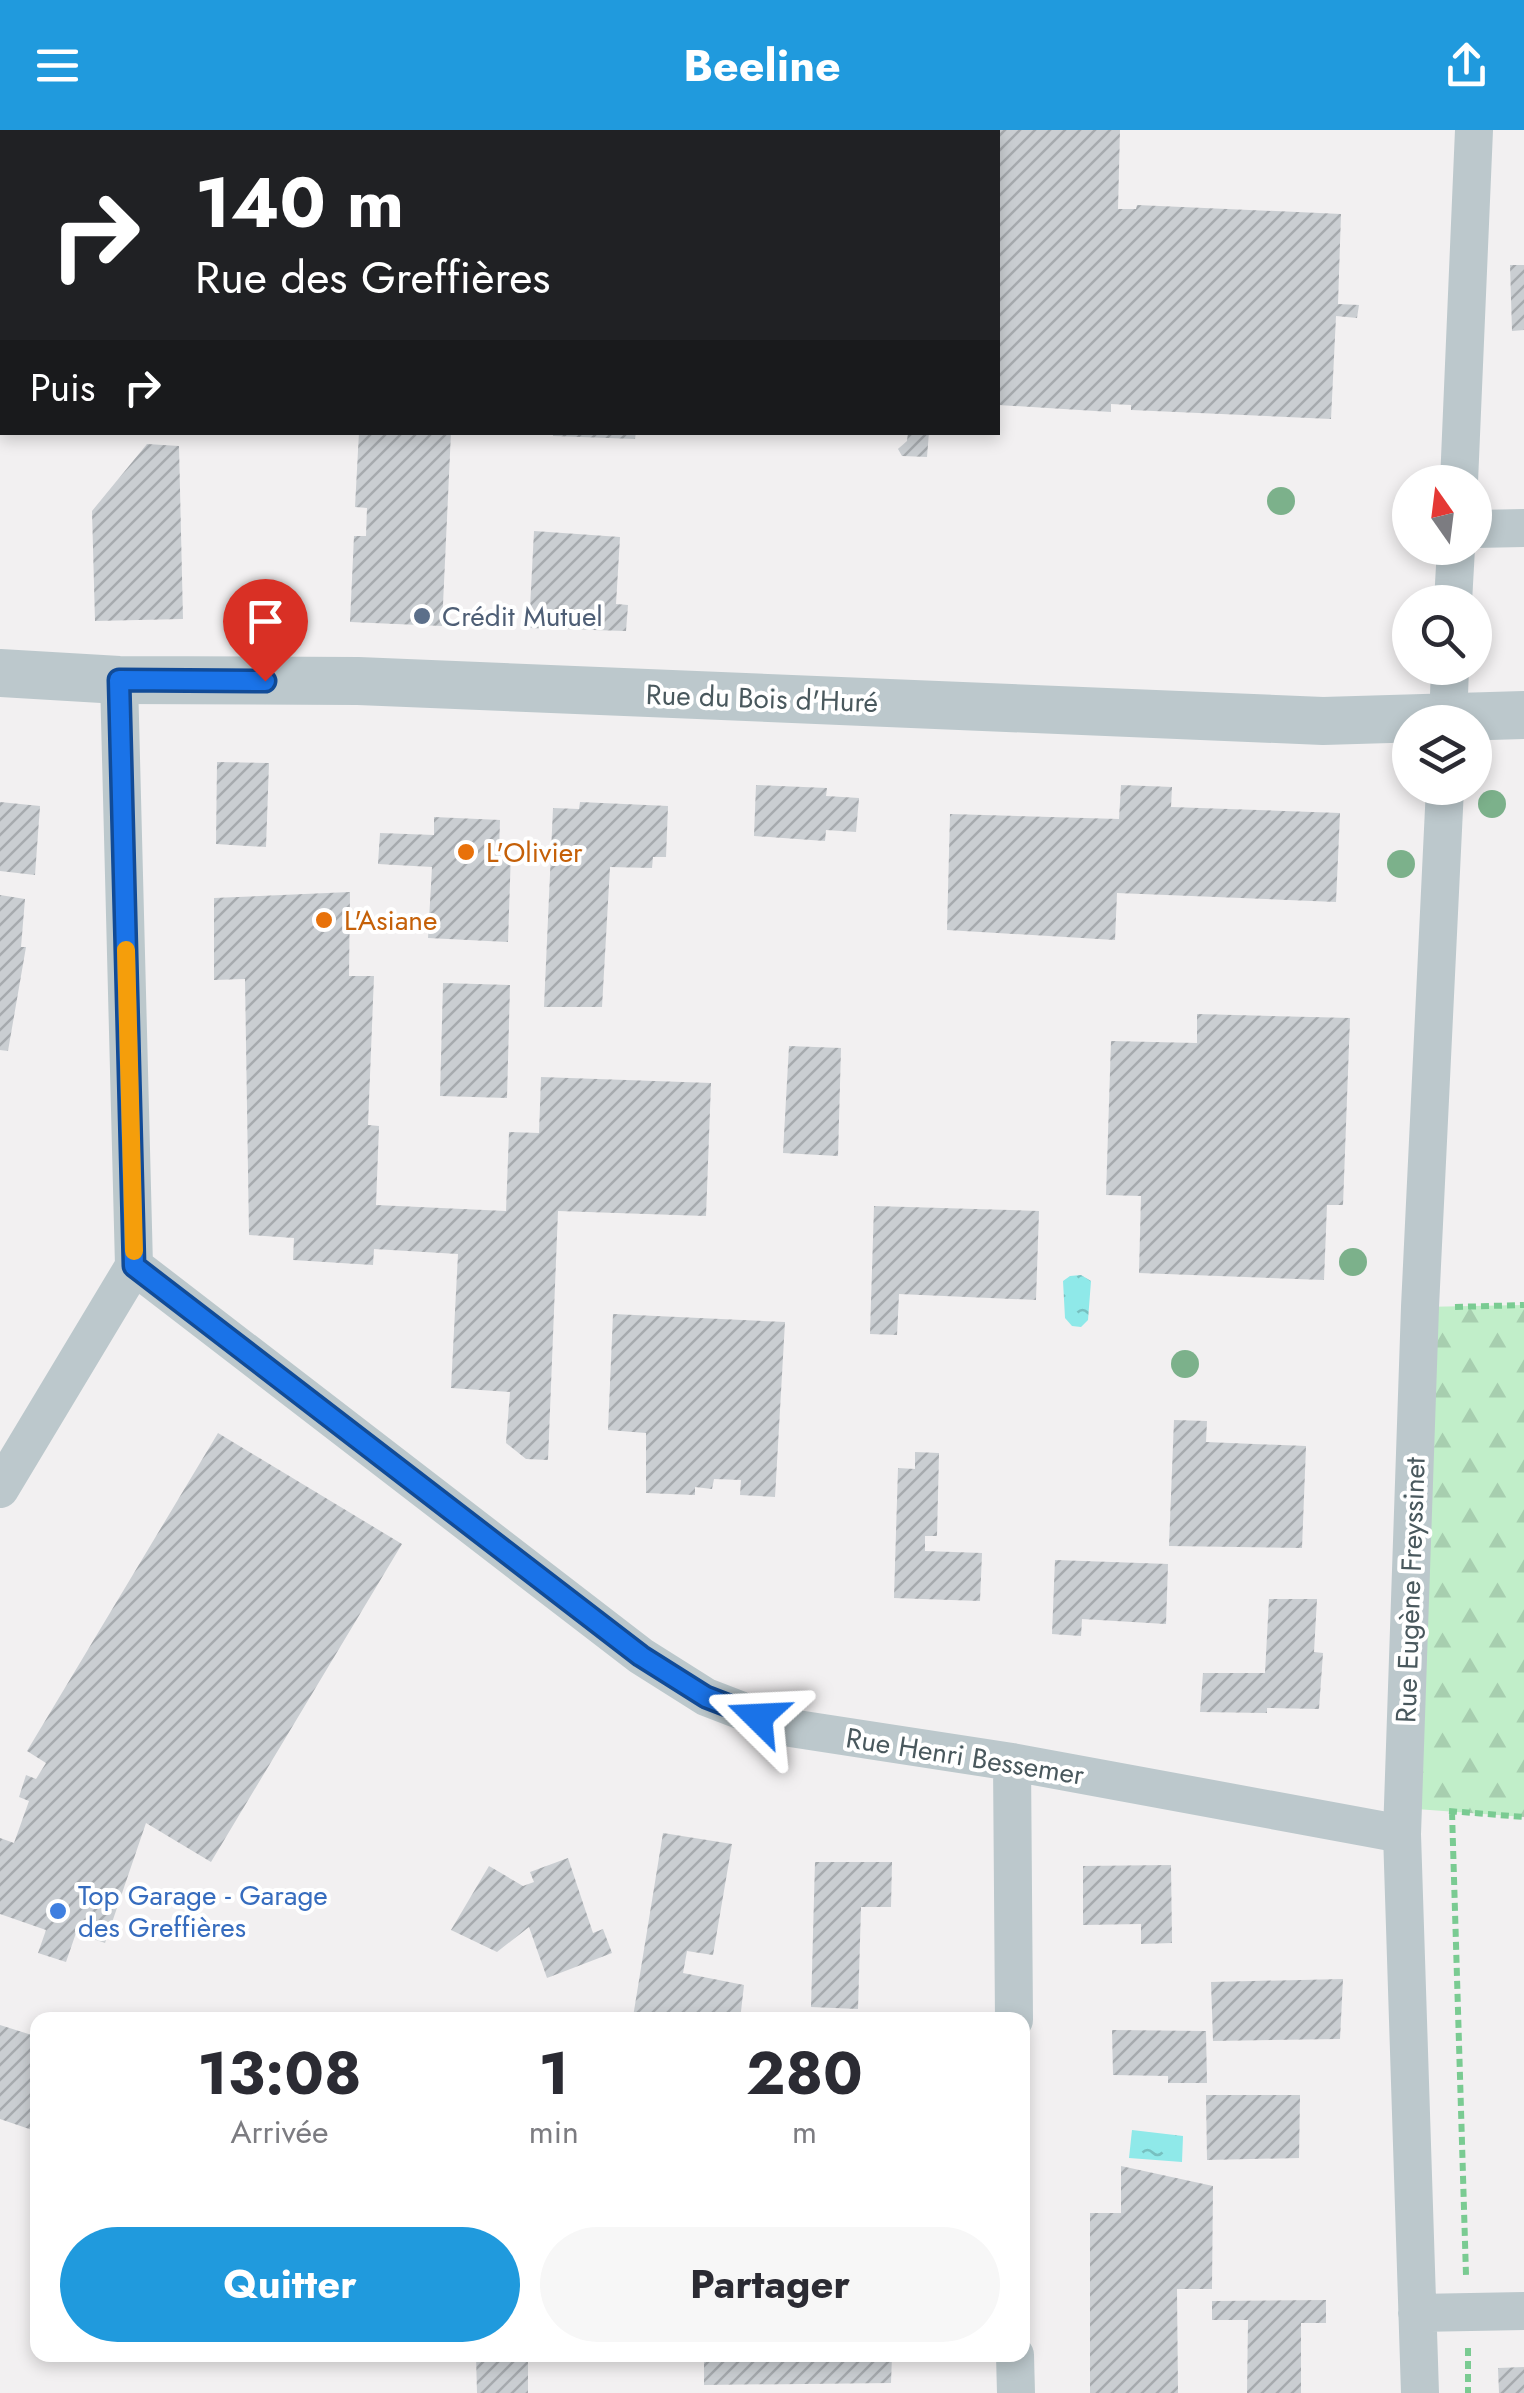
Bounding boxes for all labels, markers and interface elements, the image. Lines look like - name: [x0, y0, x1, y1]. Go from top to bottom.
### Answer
- text: Beeline: [683, 33, 841, 98]
- icon: menu: [30, 38, 85, 93]
- icon: share: [1439, 38, 1494, 93]
- text: 140 m: [195, 152, 404, 253]
- icon: right: [30, 170, 160, 300]
- text: Rue des Greffières: [195, 245, 550, 310]
- text: Puis: [30, 360, 95, 415]
- icon: right: [115, 360, 170, 415]
- north arrow: [1392, 465, 1492, 565]
- map controls: [1392, 465, 1492, 805]
- pin: [223, 579, 308, 682]
- button: search: [1392, 585, 1492, 685]
- icon: arrive: [238, 594, 293, 649]
- place label: Crédit Mutuel: [442, 596, 603, 637]
- marker: Crédit Mutuel: [411, 605, 433, 627]
- street label: Rue du Bois d'Huré: [645, 674, 879, 723]
- button: layers: [1392, 705, 1492, 805]
- place label: L'Olivier: [486, 832, 583, 873]
- marker: L'Olivier: [455, 841, 477, 863]
- place label: L'Asiane: [344, 900, 438, 941]
- marker: L'Asiane: [313, 909, 335, 931]
- street label: Rue Eugène Freyssinet: [1385, 1456, 1436, 1724]
- position arrow: [706, 1665, 810, 1769]
- street label: Rue Henri Bessemer: [843, 1717, 1087, 1796]
- place label: Top Garage - Garage des Greffières: [78, 1875, 328, 1948]
- marker: Top Garage - Garage des Greffières: [47, 1900, 69, 1922]
- text: 13:08: [197, 2030, 362, 2117]
- text: 1: [539, 2030, 569, 2117]
- text: 280: [746, 2030, 863, 2117]
- text: Arrivée: [230, 2109, 328, 2155]
- text: min: [529, 2109, 579, 2155]
- text: m: [792, 2109, 817, 2155]
- button: Quitter: [60, 2227, 520, 2342]
- button: Partager: [540, 2227, 1000, 2342]

